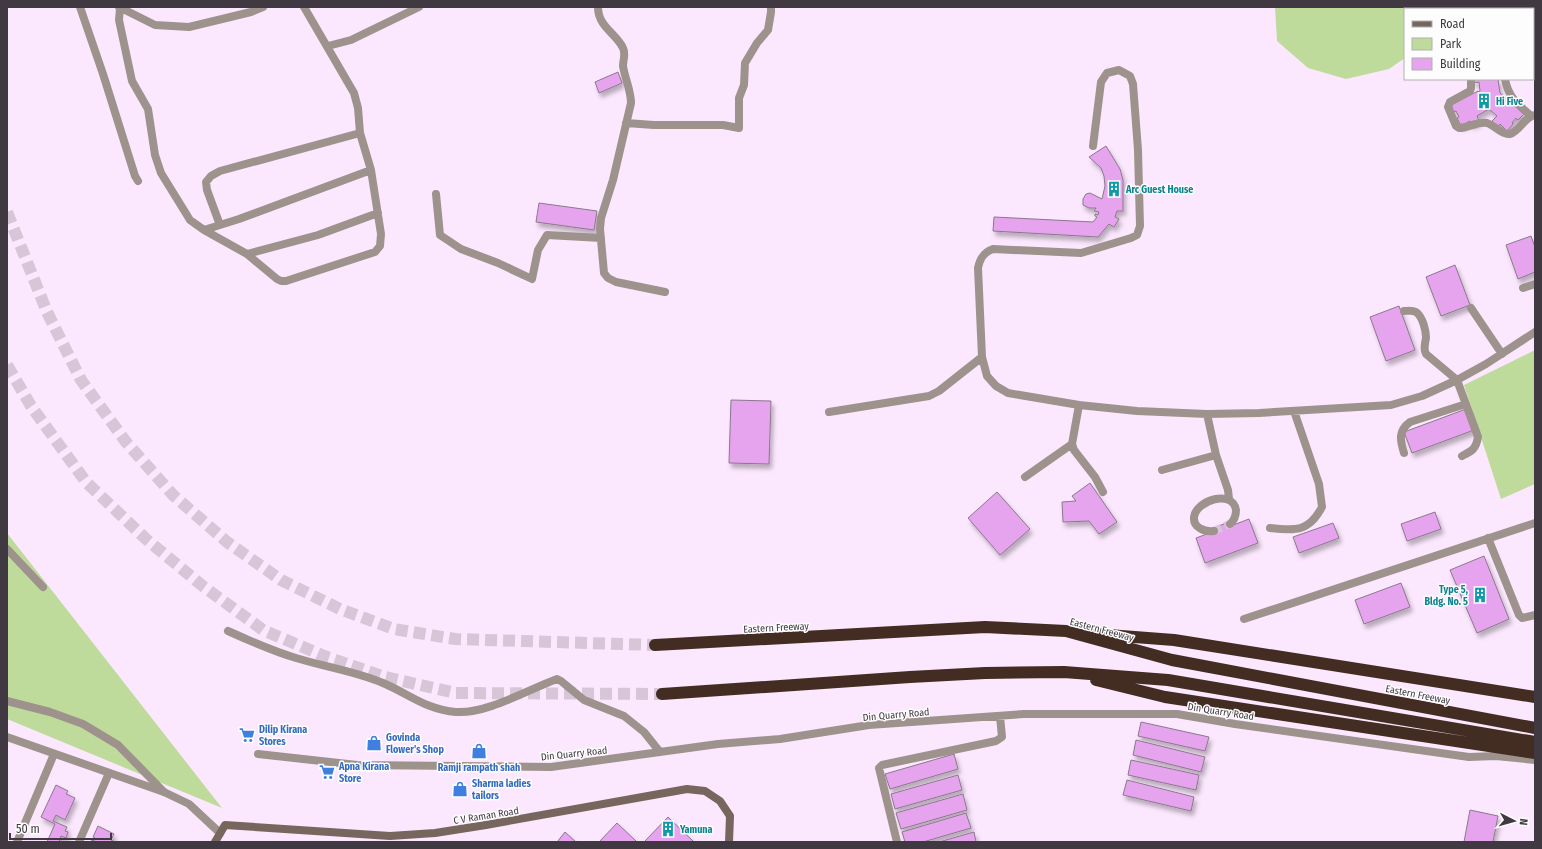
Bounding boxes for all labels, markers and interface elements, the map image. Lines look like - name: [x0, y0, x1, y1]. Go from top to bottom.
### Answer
- legend: [1404, 8, 1534, 80]
- text: Road: [1440, 17, 1465, 31]
- text: Park: [1440, 37, 1462, 51]
- text: Building: [1440, 57, 1481, 71]
- building icon: Hi Five: [1475, 92, 1493, 110]
- place label: Hi Five: [1496, 96, 1523, 108]
- building icon: Arc Guest House: [1105, 180, 1123, 198]
- place label: Arc Guest House: [1125, 184, 1193, 196]
- place label: Type 5, Bldg. No. 5: [1424, 584, 1468, 608]
- building icon: Type 5, Bldg. No. 5: [1471, 586, 1489, 604]
- street label: Eastern Freeway: [1069, 616, 1135, 644]
- street label: Eastern Freeway: [743, 620, 810, 636]
- street label: Eastern Freeway: [1384, 683, 1452, 707]
- street label: Din Quarry Road: [1187, 701, 1255, 723]
- street label: Din Quarry Road: [862, 706, 930, 724]
- place label: Dilip Kirana Stores: [259, 724, 307, 748]
- supermarket icon: Dilip Kirana Stores: [238, 726, 256, 744]
- place label: Govinda Flower's Shop: [386, 732, 444, 756]
- shop icon: Govinda Flower's Shop: [365, 734, 383, 752]
- shop icon: Ramji rampath shah: [470, 742, 488, 760]
- street label: Din Quarry Road: [540, 745, 608, 763]
- place label: Apna Kirana Store: [338, 761, 389, 785]
- place label: Ramji rampath shah: [438, 762, 520, 774]
- supermarket icon: Apna Kirana Store: [318, 763, 336, 781]
- place label: Sharma ladies tailors: [472, 778, 532, 802]
- shop icon: Sharma ladies tailors: [451, 780, 469, 798]
- north arrow: [1494, 801, 1534, 841]
- street label: C V Raman Road: [453, 805, 520, 827]
- scale bar: [10, 815, 111, 841]
- text: N: [1517, 818, 1530, 826]
- building icon: Yamuna: [659, 820, 677, 838]
- text: 50 m: [16, 822, 40, 836]
- place label: Yamuna: [679, 824, 713, 836]

